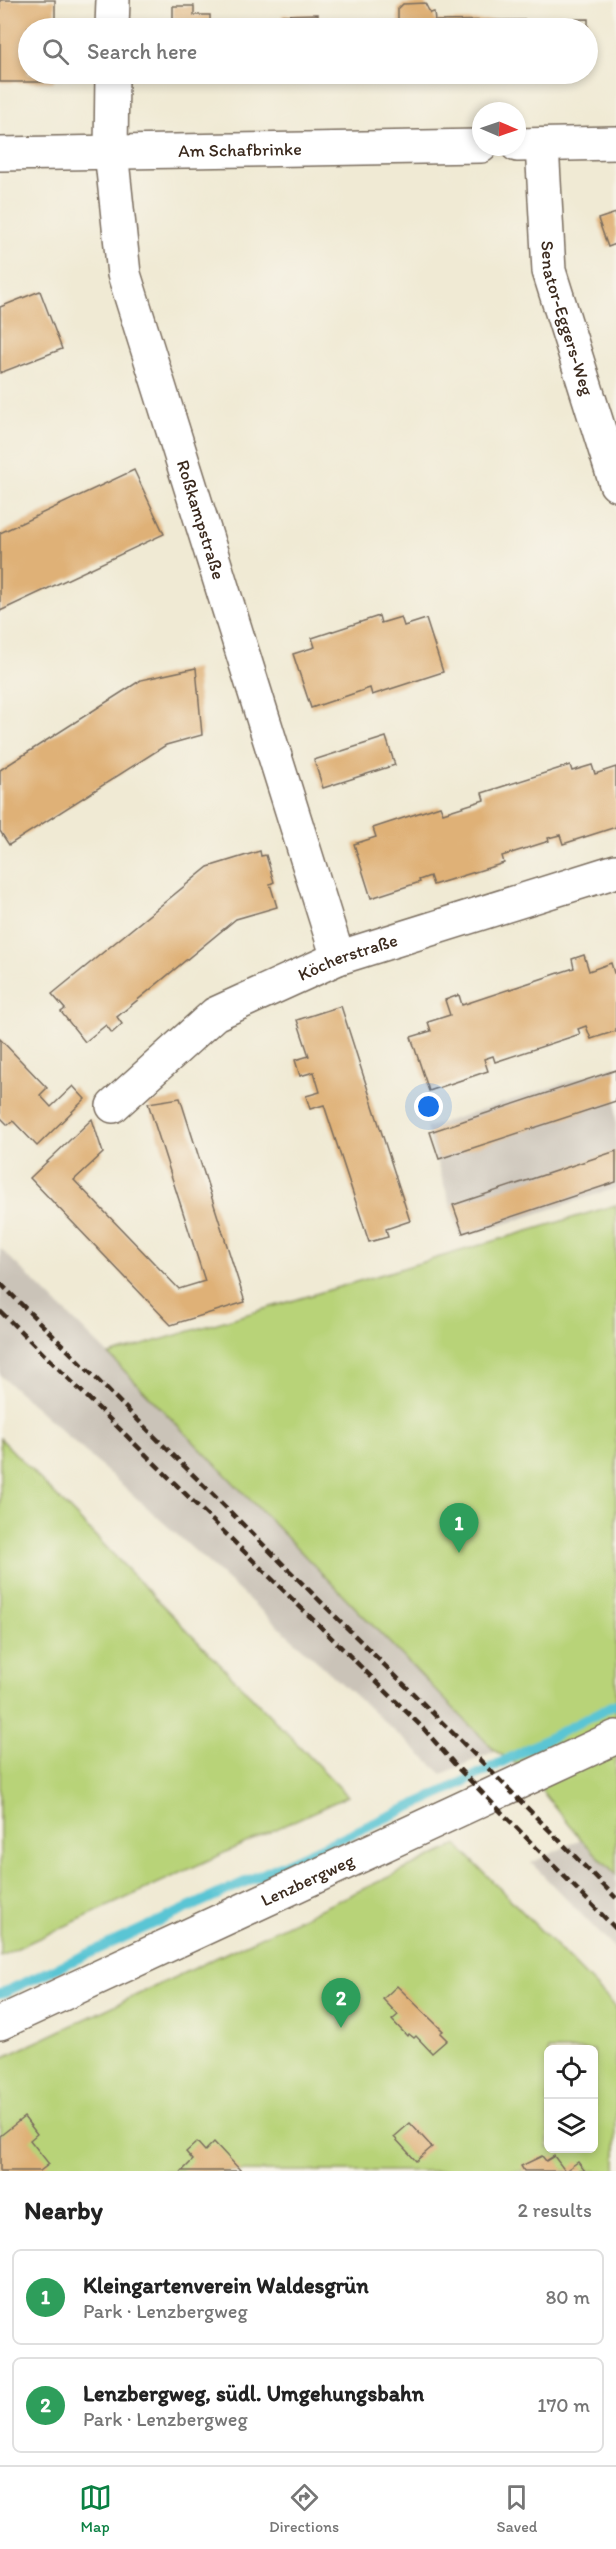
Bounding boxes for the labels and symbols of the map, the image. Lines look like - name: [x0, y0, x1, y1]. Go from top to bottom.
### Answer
- north arrow: [472, 102, 526, 156]
- street label: Am Schafbrinke: [178, 138, 302, 162]
- street label: Senator-Eggers-Weg: [536, 240, 599, 399]
- street label: Roßkampstraße: [172, 457, 230, 582]
- street label: Köcherstraße: [295, 929, 400, 986]
- your location: [414, 1092, 443, 1121]
- pin: 1: [440, 1504, 478, 1553]
- street label: Lenzbergweg: [257, 1849, 358, 1911]
- pin: 2: [322, 1978, 360, 2028]

